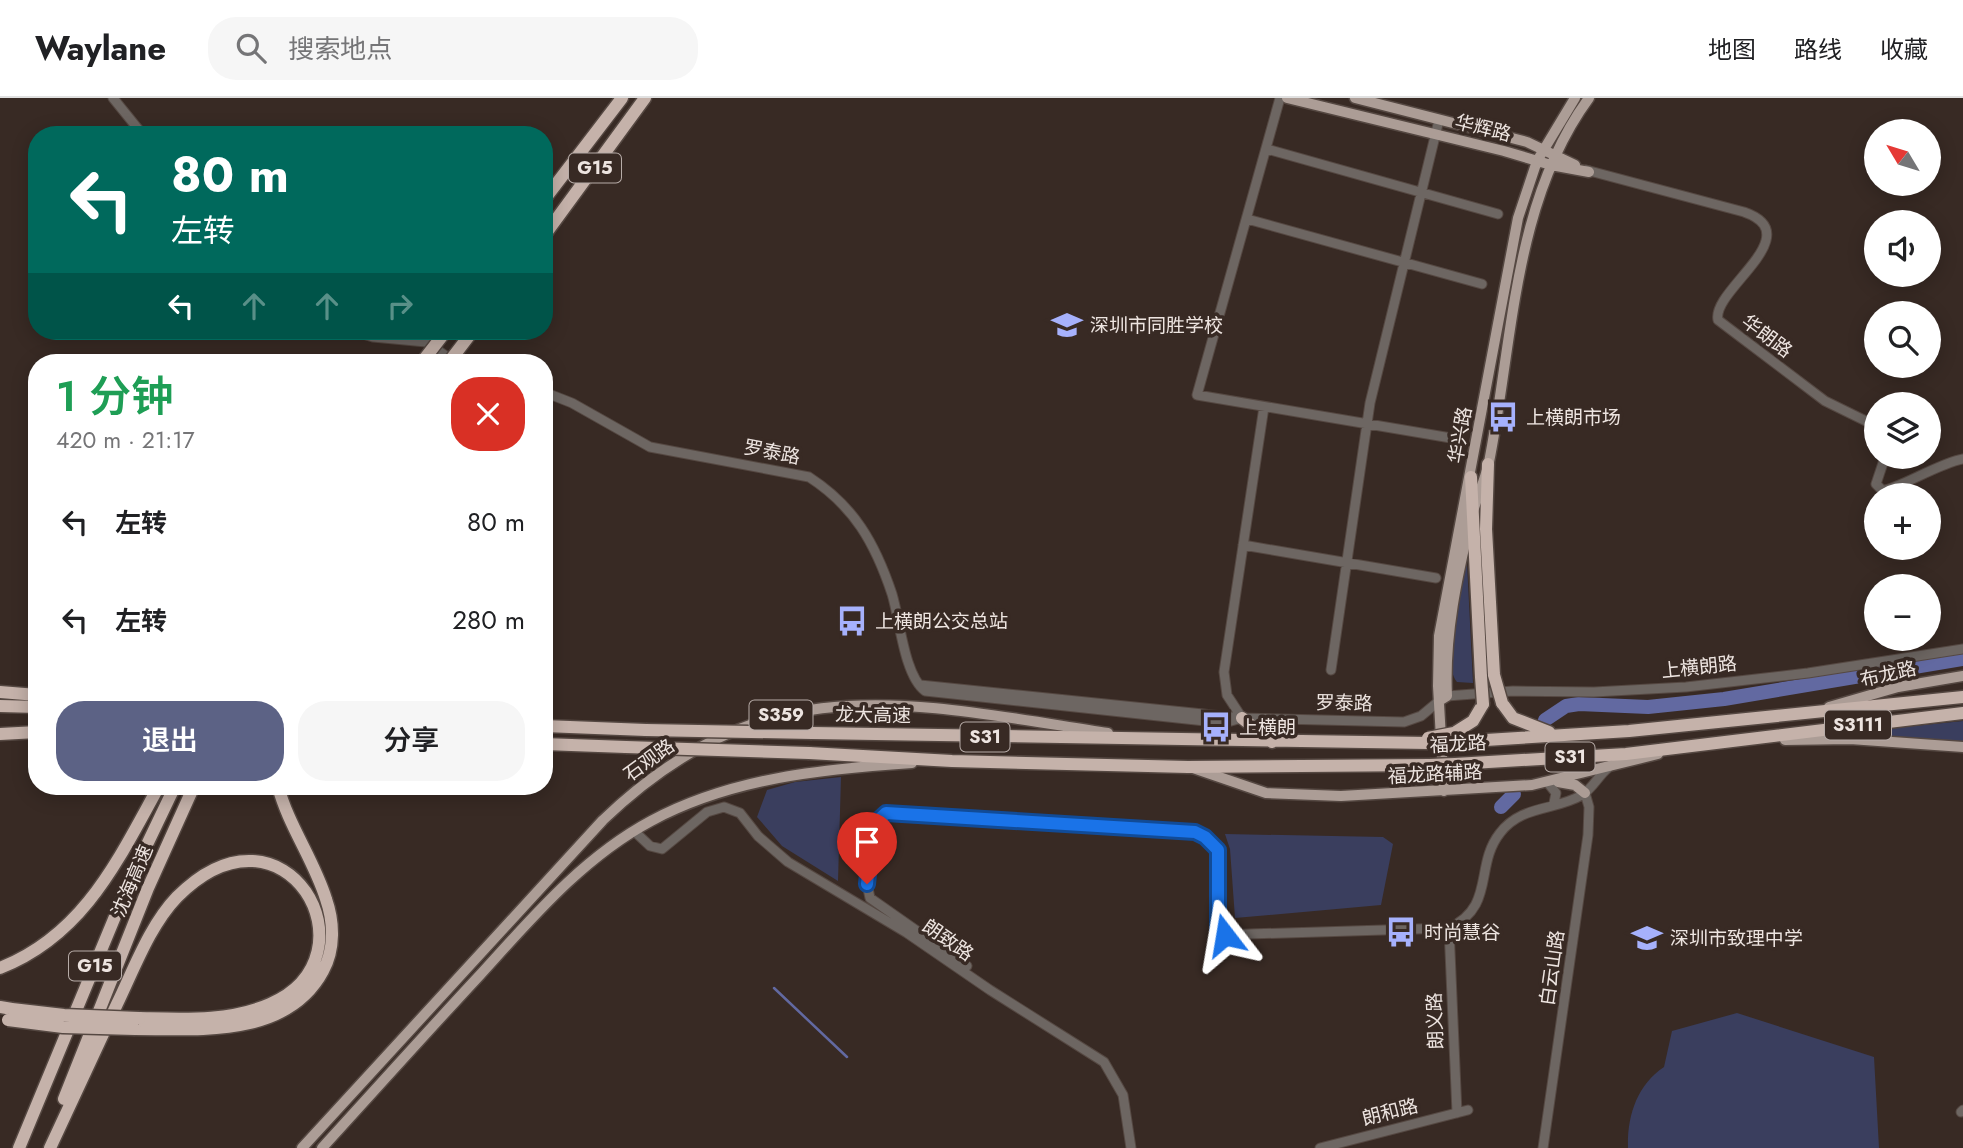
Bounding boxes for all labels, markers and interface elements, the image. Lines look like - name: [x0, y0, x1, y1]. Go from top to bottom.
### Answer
- search box: [208, 17, 698, 80]
- text: Waylane: [35, 25, 166, 72]
- icon: search: [232, 29, 270, 67]
- text: 搜索地点: [288, 30, 392, 68]
- text: 地图: [1708, 32, 1756, 67]
- text: 路线: [1794, 32, 1842, 67]
- text: 收藏: [1880, 32, 1928, 67]
- street label: 华辉路: [1452, 108, 1514, 148]
- north arrow: [1864, 119, 1941, 196]
- map controls: [1864, 119, 1941, 651]
- text: 80 m: [171, 140, 289, 210]
- icon: left: [56, 154, 147, 245]
- road number: G15: [569, 154, 621, 182]
- text: 左转: [171, 208, 235, 254]
- button: sound: [1864, 210, 1941, 287]
- icon: left: [162, 287, 200, 325]
- icon: ahead: [235, 287, 273, 325]
- icon: ahead: [308, 287, 346, 325]
- icon: right: [381, 287, 419, 325]
- button: search: [1864, 301, 1941, 378]
- school or university icon: 深圳市同胜学校: [1050, 308, 1084, 342]
- street label: 华朗路: [1736, 308, 1798, 364]
- place label: 深圳市同胜学校: [1090, 312, 1223, 339]
- text: 1 分钟: [56, 366, 173, 427]
- button: close: [451, 377, 525, 451]
- button: layers: [1864, 392, 1941, 469]
- bus stop icon: 上横朗市场: [1486, 400, 1520, 434]
- place label: 上横朗市场: [1526, 404, 1621, 431]
- street label: 华兴路: [1442, 405, 1478, 465]
- text: 420 m · 21:17: [56, 423, 195, 457]
- street label: 罗泰路: [741, 433, 803, 471]
- button: +: [1864, 483, 1941, 560]
- icon: left: [56, 503, 94, 541]
- text: 80 m: [467, 503, 525, 541]
- text: 左转: [115, 504, 167, 542]
- button: −: [1864, 574, 1941, 651]
- icon: left: [56, 601, 94, 639]
- text: 280 m: [452, 601, 525, 639]
- text: 左转: [115, 602, 167, 640]
- bus stop icon: 上横朗公交总站: [835, 604, 869, 638]
- place label: 上横朗公交总站: [875, 608, 1008, 635]
- street label: 上横朗路: [1660, 650, 1738, 684]
- street label: 布龙路: [1857, 654, 1919, 694]
- street label: 罗泰路: [1315, 689, 1373, 717]
- road number: S359: [750, 700, 812, 730]
- button: 退出: [56, 701, 284, 781]
- button: 分享: [298, 701, 525, 781]
- street label: 龙大高速: [835, 701, 911, 729]
- bus stop icon: 上横朗: [1199, 710, 1233, 744]
- road number: S3111: [1825, 710, 1891, 740]
- place label: 上横朗: [1239, 714, 1296, 741]
- road number: S31: [960, 722, 1010, 752]
- street label: 福龙路: [1429, 729, 1487, 759]
- street label: 石观路: [618, 732, 680, 788]
- road number: S31: [1546, 742, 1594, 772]
- street label: 福龙路辅路: [1387, 758, 1483, 790]
- pin: [837, 812, 897, 884]
- icon: arrive: [848, 823, 886, 861]
- street label: 沈海高速: [105, 841, 159, 921]
- position arrow: [1188, 898, 1262, 972]
- street label: 朗致路: [917, 913, 979, 967]
- bus stop icon: 时尚慧谷: [1384, 915, 1418, 949]
- place label: 时尚慧谷: [1424, 919, 1500, 946]
- school or university icon: 深圳市致理中学: [1630, 921, 1664, 955]
- place label: 深圳市致理中学: [1670, 925, 1803, 952]
- street label: 白云山路: [1533, 928, 1571, 1008]
- road number: G15: [69, 952, 121, 980]
- street label: 朗义路: [1421, 992, 1449, 1050]
- street label: 朗和路: [1359, 1092, 1421, 1132]

